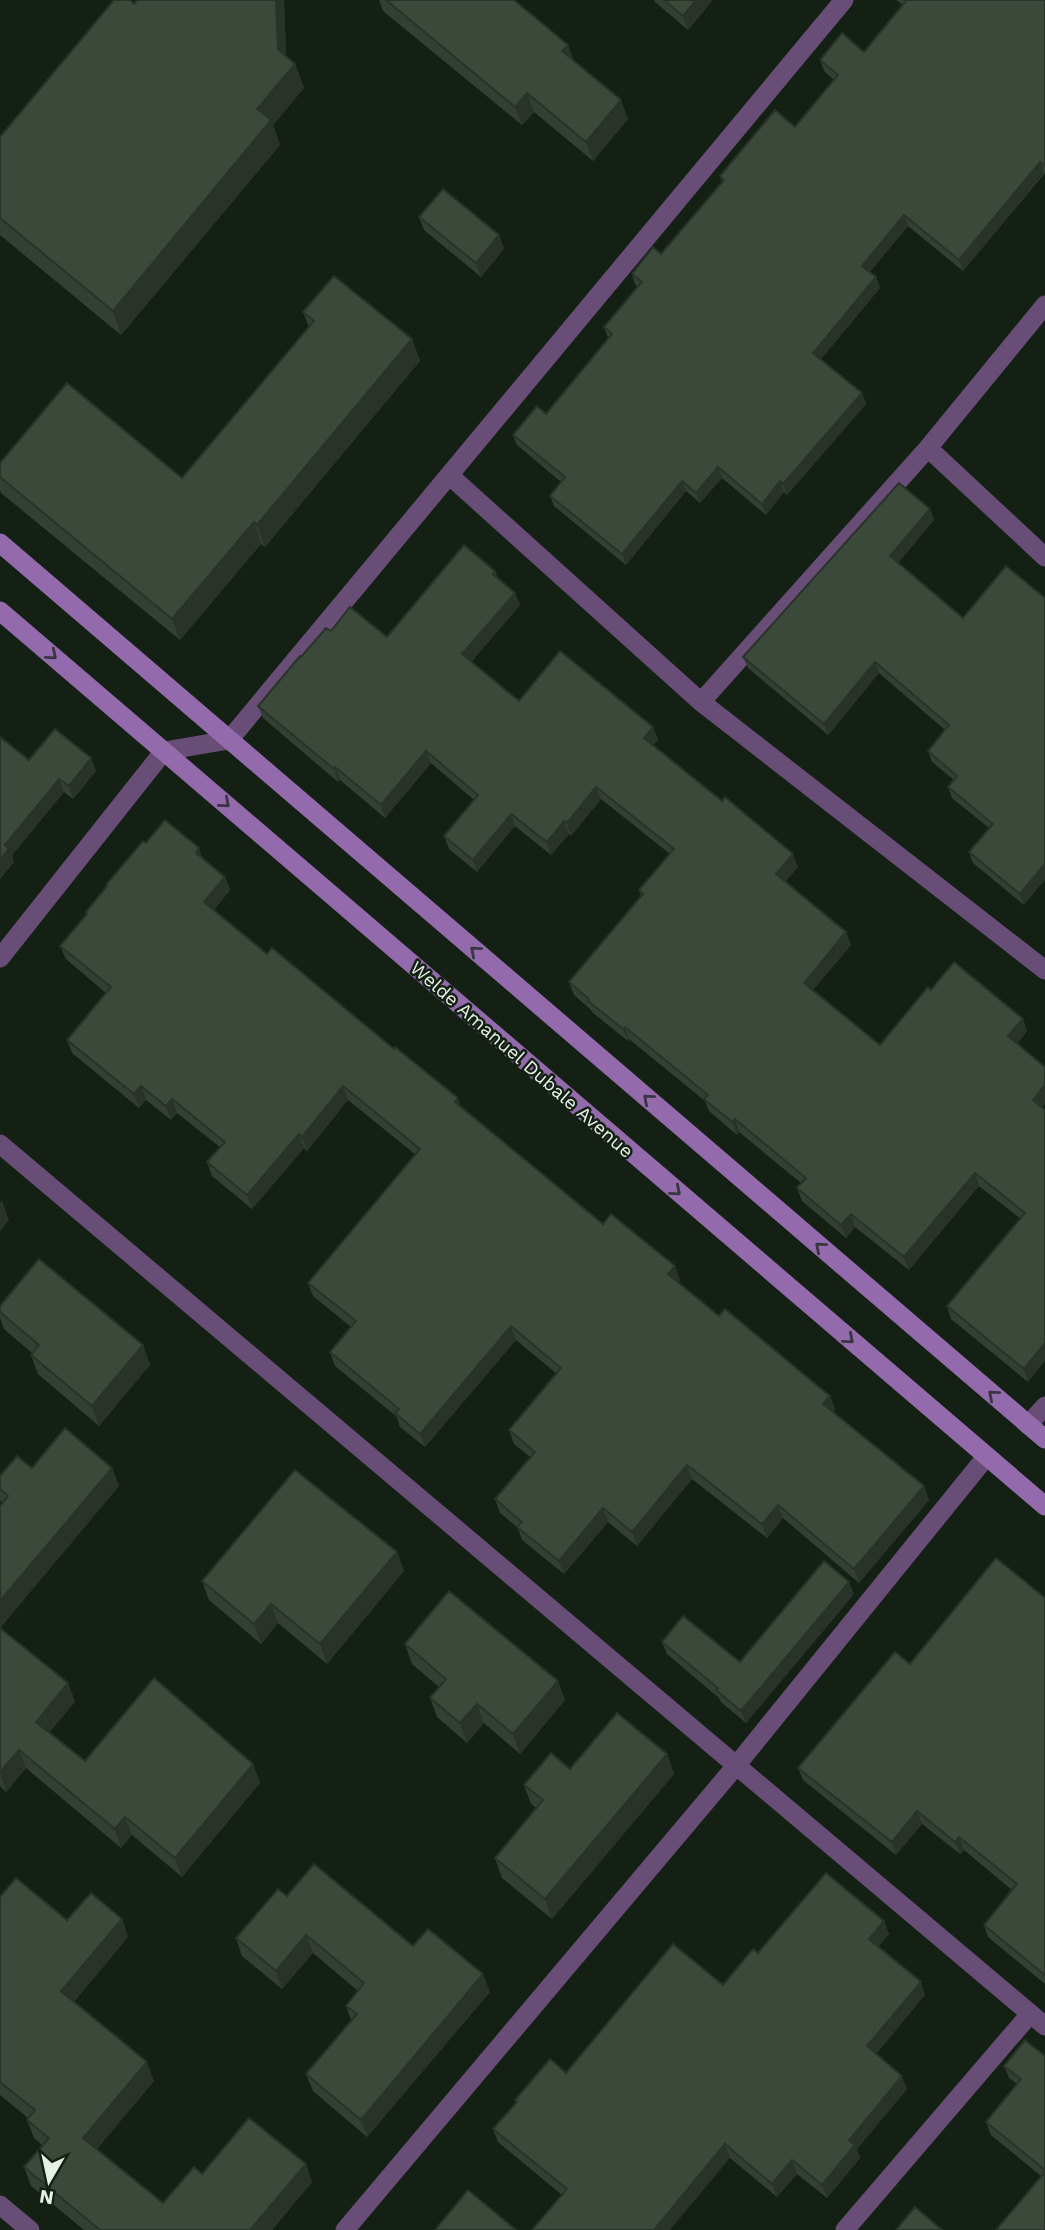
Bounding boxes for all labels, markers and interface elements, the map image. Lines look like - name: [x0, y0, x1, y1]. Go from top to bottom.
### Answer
- one-way arrow: [44, 647, 57, 659]
- one-way arrow: [217, 795, 230, 807]
- one-way arrow: [470, 947, 483, 959]
- street label: Welde Amanuel Dubale Avenue: [405, 956, 638, 1163]
- one-way arrow: [643, 1095, 656, 1107]
- one-way arrow: [668, 1183, 681, 1195]
- one-way arrow: [816, 1243, 829, 1255]
- one-way arrow: [840, 1331, 853, 1343]
- one-way arrow: [988, 1391, 1001, 1403]
- north arrow: [14, 2146, 84, 2216]
- text: N: [38, 2185, 55, 2210]

